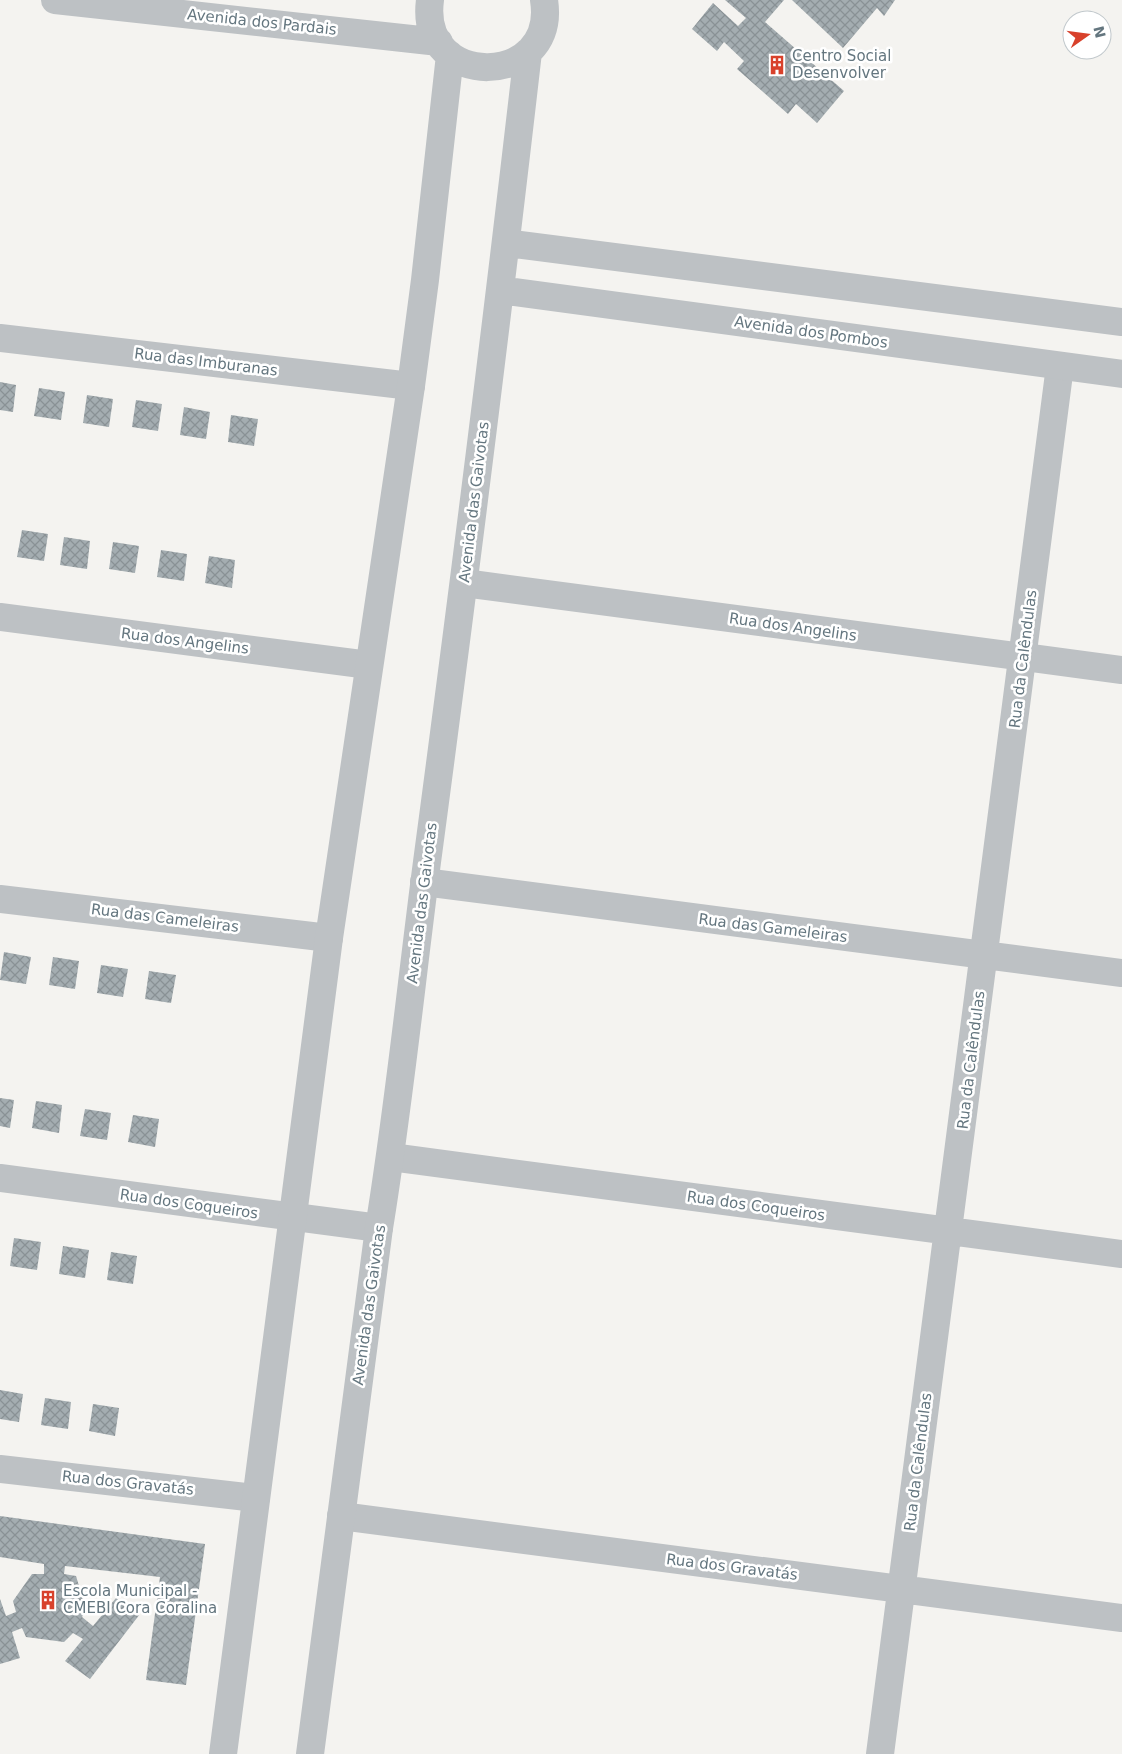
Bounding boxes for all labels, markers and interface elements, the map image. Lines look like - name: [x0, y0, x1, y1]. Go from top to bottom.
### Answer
- street label: Avenida dos Pardais: [186, 5, 338, 39]
- north arrow: [1062, 10, 1112, 60]
- text: N: [1090, 24, 1109, 39]
- place label: Centro Social Desenvolver: [792, 47, 891, 82]
- building icon: Centro Social Desenvolver: [766, 54, 788, 76]
- street label: Avenida dos Pombos: [733, 312, 889, 352]
- street label: Rua das Imburanas: [133, 344, 279, 380]
- street label: Avenida das Gaivotas: [455, 420, 493, 583]
- street label: Rua da Calêndulas: [1006, 589, 1040, 729]
- street label: Rua dos Angelins: [728, 609, 858, 645]
- street label: Rua dos Angelins: [120, 624, 250, 658]
- street label: Avenida das Gaivotas: [403, 821, 441, 984]
- street label: Rua das Cameleiras: [90, 900, 240, 936]
- street label: Rua das Gameleiras: [698, 910, 849, 946]
- street label: Rua da Calêndulas: [954, 990, 988, 1130]
- street label: Rua dos Coqueiros: [119, 1185, 259, 1223]
- street label: Rua dos Coqueiros: [686, 1187, 826, 1225]
- street label: Avenida das Gaivotas: [349, 1223, 389, 1386]
- street label: Rua da Calêndulas: [901, 1392, 935, 1532]
- street label: Rua dos Gravatás: [61, 1467, 195, 1499]
- street label: Rua dos Gravatás: [665, 1550, 799, 1584]
- place label: Escola Municipal - CMEBI Cora Coralina: [63, 1582, 217, 1617]
- building icon: Escola Municipal - CMEBI Cora Coralina: [37, 1589, 59, 1611]

